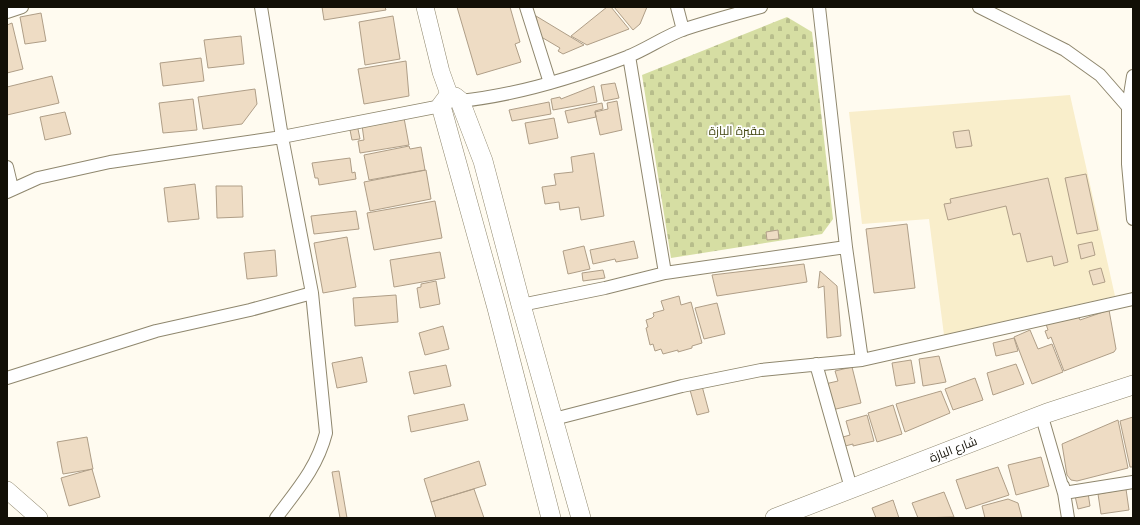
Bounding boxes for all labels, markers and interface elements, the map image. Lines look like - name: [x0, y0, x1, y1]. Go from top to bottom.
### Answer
- park label: مقبرة البازة: [709, 122, 765, 139]
- street label: شارع البازة: [927, 432, 980, 466]

